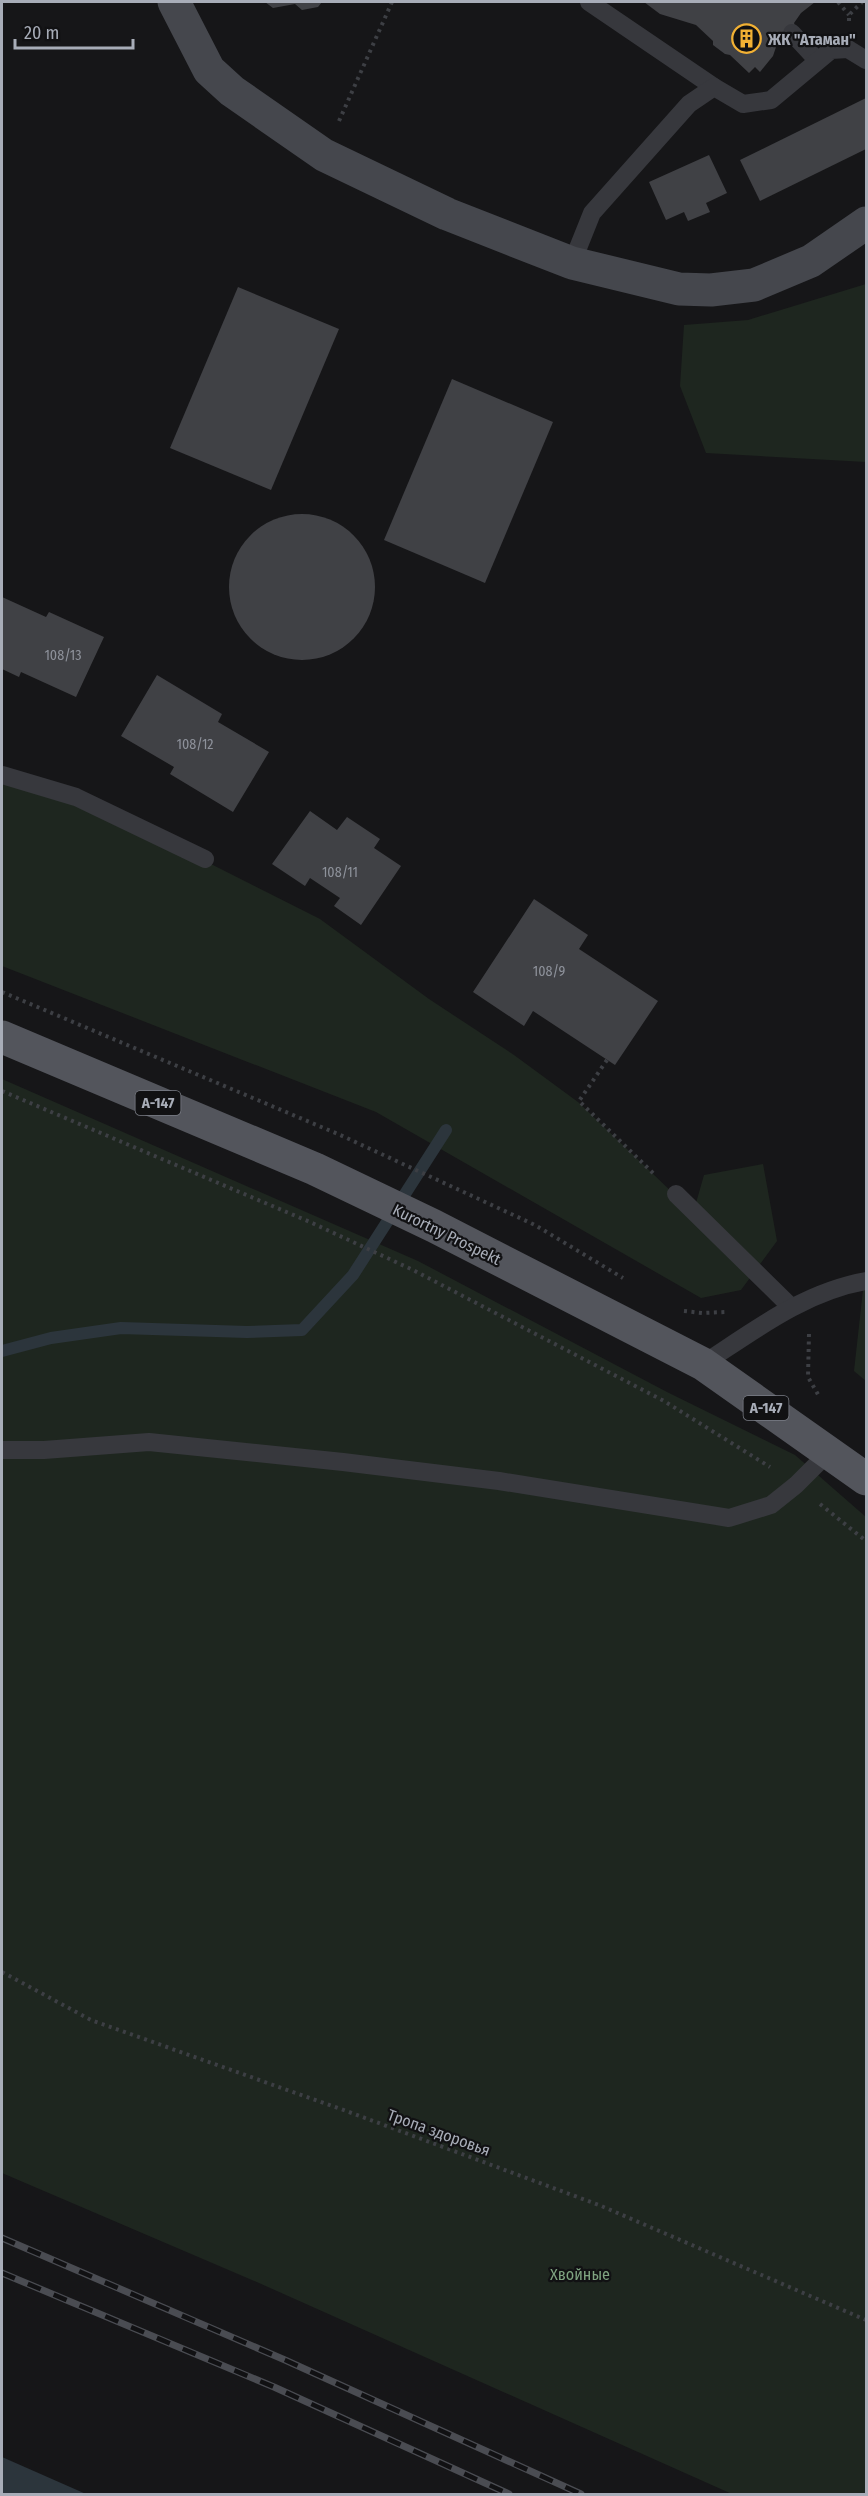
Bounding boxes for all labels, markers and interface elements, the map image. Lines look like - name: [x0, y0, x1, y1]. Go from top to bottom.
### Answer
- scale bar: [15, 12, 134, 50]
- text: 20 m: [24, 22, 59, 44]
- building icon: ЖК "Атаман": [731, 23, 763, 55]
- place label: ЖК "Атаман": [767, 30, 856, 49]
- house number: 108/13: [44, 647, 82, 664]
- house number: 108/12: [176, 736, 214, 753]
- house number: 108/11: [322, 864, 358, 881]
- house number: 108/9: [533, 963, 565, 980]
- road number: А-147: [136, 1091, 180, 1115]
- street label: Kurortny Prospekt: [390, 1200, 505, 1269]
- road number: А-147: [744, 1396, 789, 1420]
- street label: Тропа здоровья: [385, 2105, 493, 2160]
- park label: Хвойные: [550, 2265, 610, 2284]

